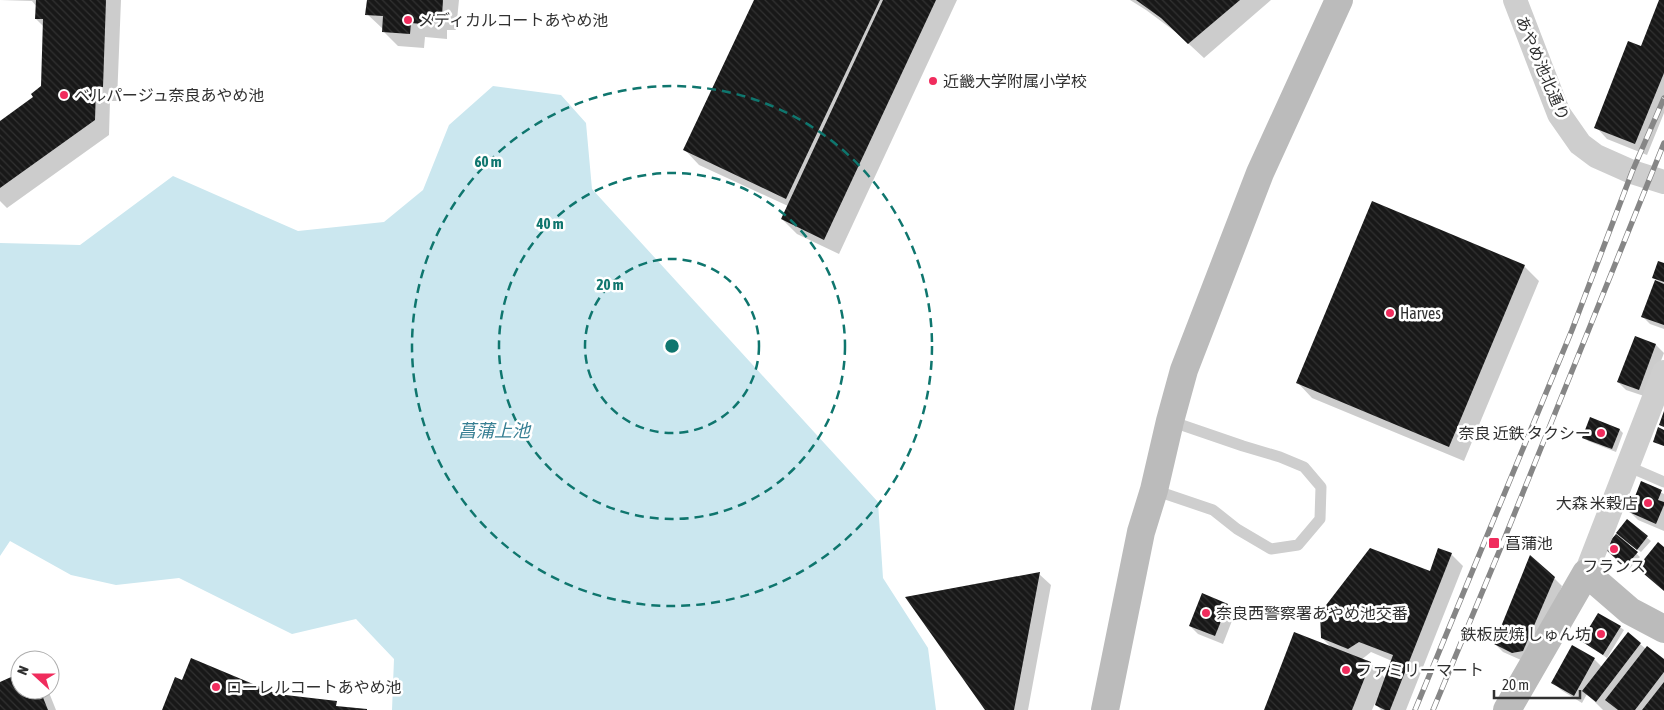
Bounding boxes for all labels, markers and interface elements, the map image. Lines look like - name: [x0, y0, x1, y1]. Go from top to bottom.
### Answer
- place label: メディカルコートあやめ池: [418, 11, 609, 29]
- street label: あやめ池北通り: [1513, 13, 1573, 123]
- marker: メディカルコートあやめ池: [402, 14, 414, 26]
- place label: 近畿大学附属小学校: [943, 72, 1087, 90]
- marker: 近畿大学附属小学校: [927, 75, 939, 87]
- place label: ベルパージュ奈良あやめ池: [74, 86, 265, 104]
- marker: ベルパージュ奈良あやめ池: [58, 89, 70, 101]
- text: 60 m: [475, 153, 502, 170]
- text: 40 m: [536, 215, 564, 232]
- text: 20 m: [597, 276, 624, 293]
- place label: Harves: [1400, 304, 1441, 322]
- marker: Harves: [1384, 307, 1396, 319]
- centre of rings: [663, 337, 681, 355]
- water label: 菖蒲上池: [458, 420, 532, 441]
- place label: 奈良 近鉄 タクシー: [1459, 424, 1591, 442]
- marker: 奈良 近鉄 タクシー: [1595, 427, 1607, 439]
- place label: 大森 米穀店: [1556, 494, 1638, 512]
- marker: 大森 米穀店: [1642, 497, 1654, 509]
- place label: 菖蒲池: [1505, 534, 1553, 552]
- marker: 菖蒲池: [1487, 536, 1501, 550]
- marker: フランス: [1608, 543, 1620, 555]
- place label: フランス: [1582, 557, 1646, 575]
- place label: 奈良西警察署あやめ池交番: [1216, 604, 1408, 622]
- marker: 奈良西警察署あやめ池交番: [1200, 607, 1212, 619]
- place label: 鉄板炭焼 しゅん坊: [1461, 625, 1591, 643]
- marker: 鉄板炭焼 しゅん坊: [1595, 628, 1607, 640]
- north arrow: [10, 650, 60, 700]
- place label: ファミリーマート: [1356, 661, 1484, 679]
- text: N: [14, 664, 32, 677]
- marker: ファミリーマート: [1340, 664, 1352, 676]
- scale bar: [1494, 668, 1580, 700]
- text: 20 m: [1502, 676, 1529, 693]
- place label: ローレルコートあやめ池: [226, 678, 402, 696]
- marker: ローレルコートあやめ池: [210, 681, 222, 693]

